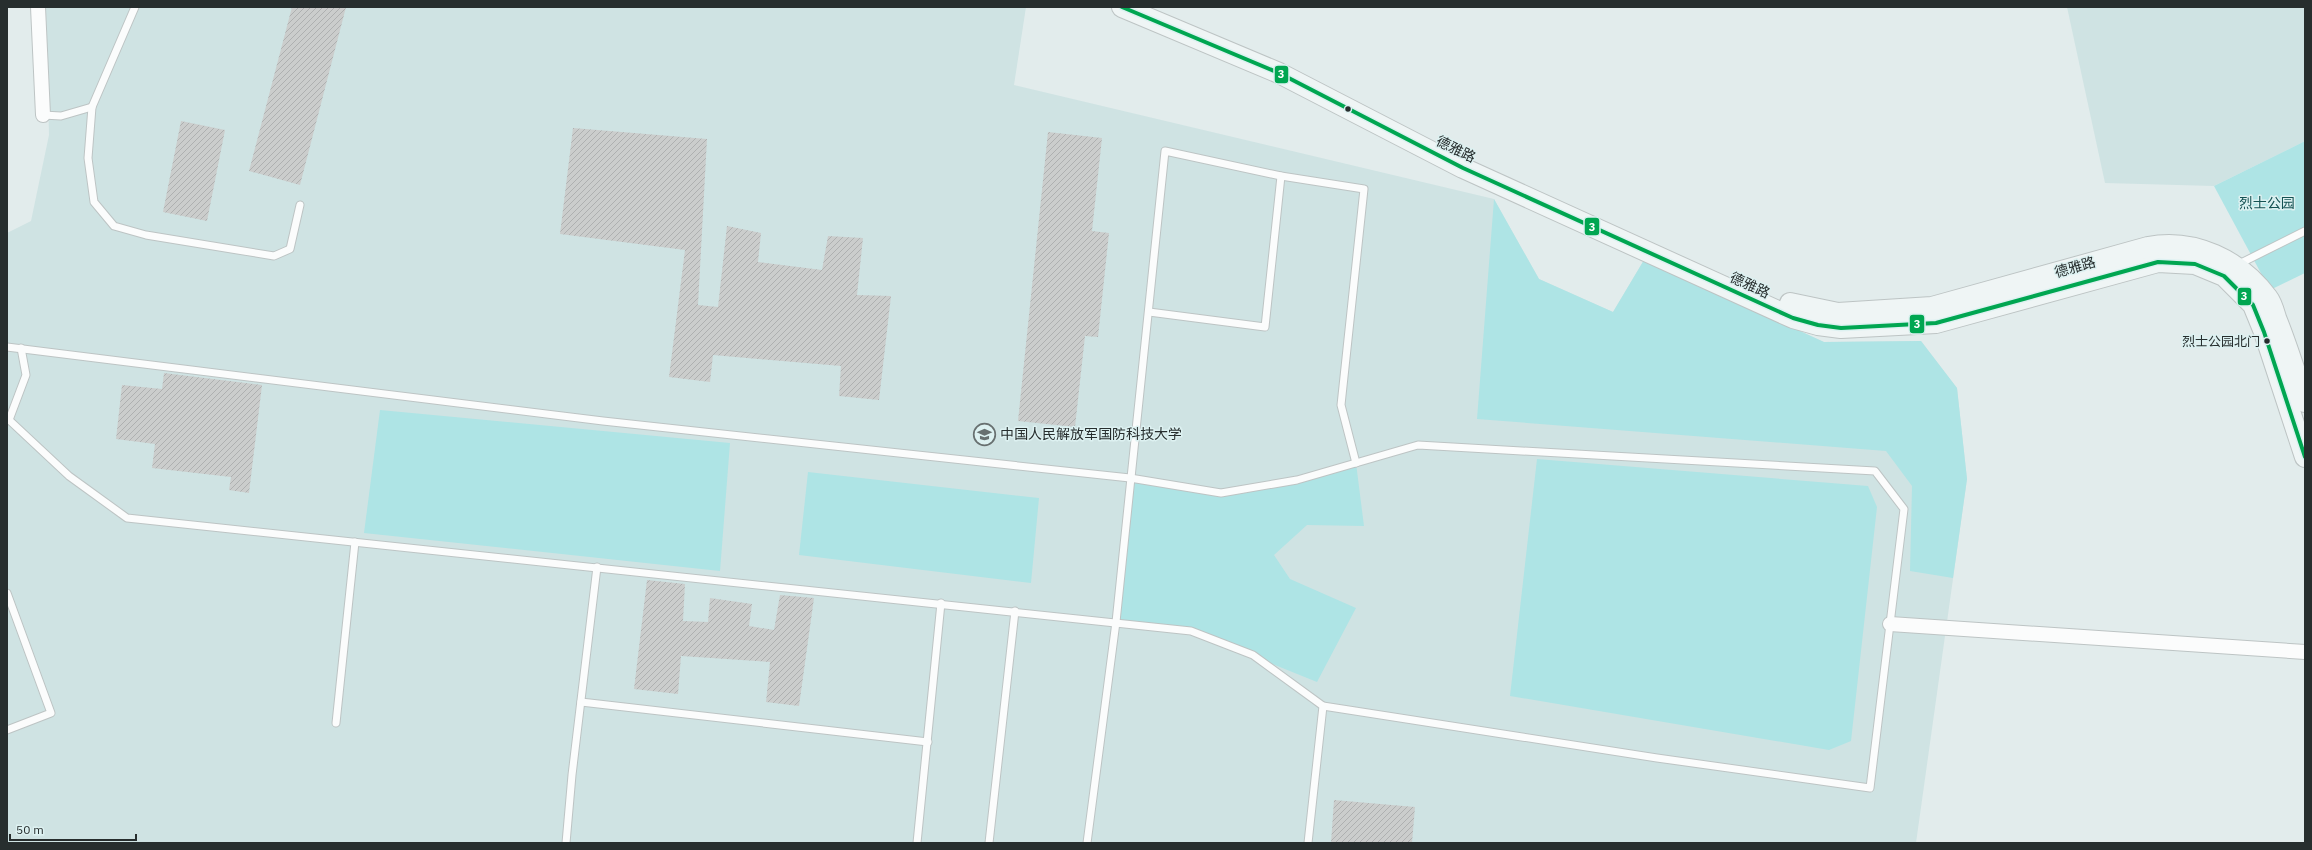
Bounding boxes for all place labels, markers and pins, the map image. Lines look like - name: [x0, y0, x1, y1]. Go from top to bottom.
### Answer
- unlabelled marker: [1343, 104, 1353, 114]
- place label: 烈士公园北门: [2182, 333, 2260, 350]
- marker: 烈士公园北门: [2262, 336, 2272, 346]
- school or university icon: 中国人民解放军国防科技大学: [971, 421, 997, 447]
- place label: 中国人民解放军国防科技大学: [1000, 425, 1182, 443]

